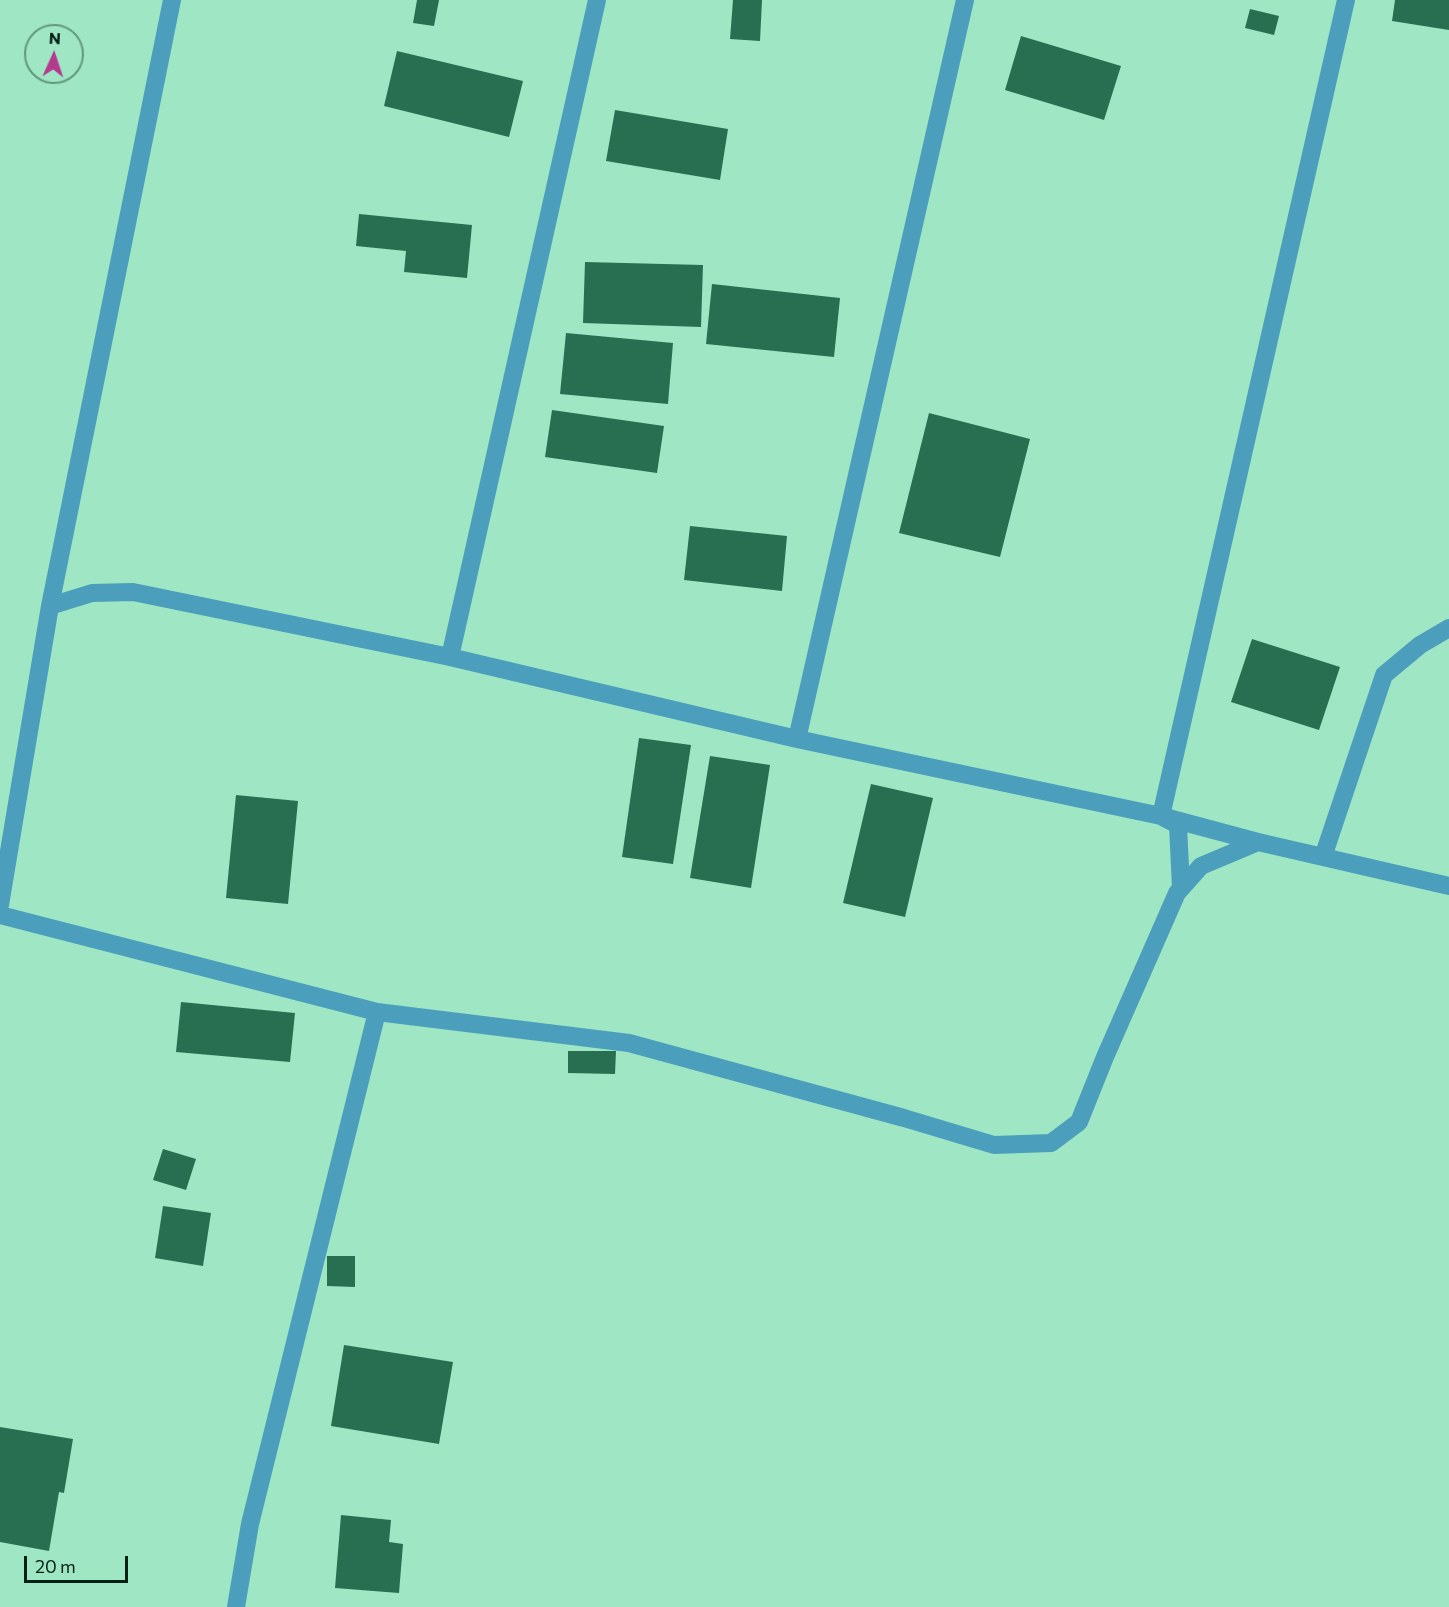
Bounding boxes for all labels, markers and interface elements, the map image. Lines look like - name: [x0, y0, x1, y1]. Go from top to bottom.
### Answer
- north arrow: [24, 24, 84, 84]
- text: N: [48, 28, 61, 47]
- scale bar: [27, 1544, 130, 1582]
- text: 20 m: [35, 1555, 76, 1577]

